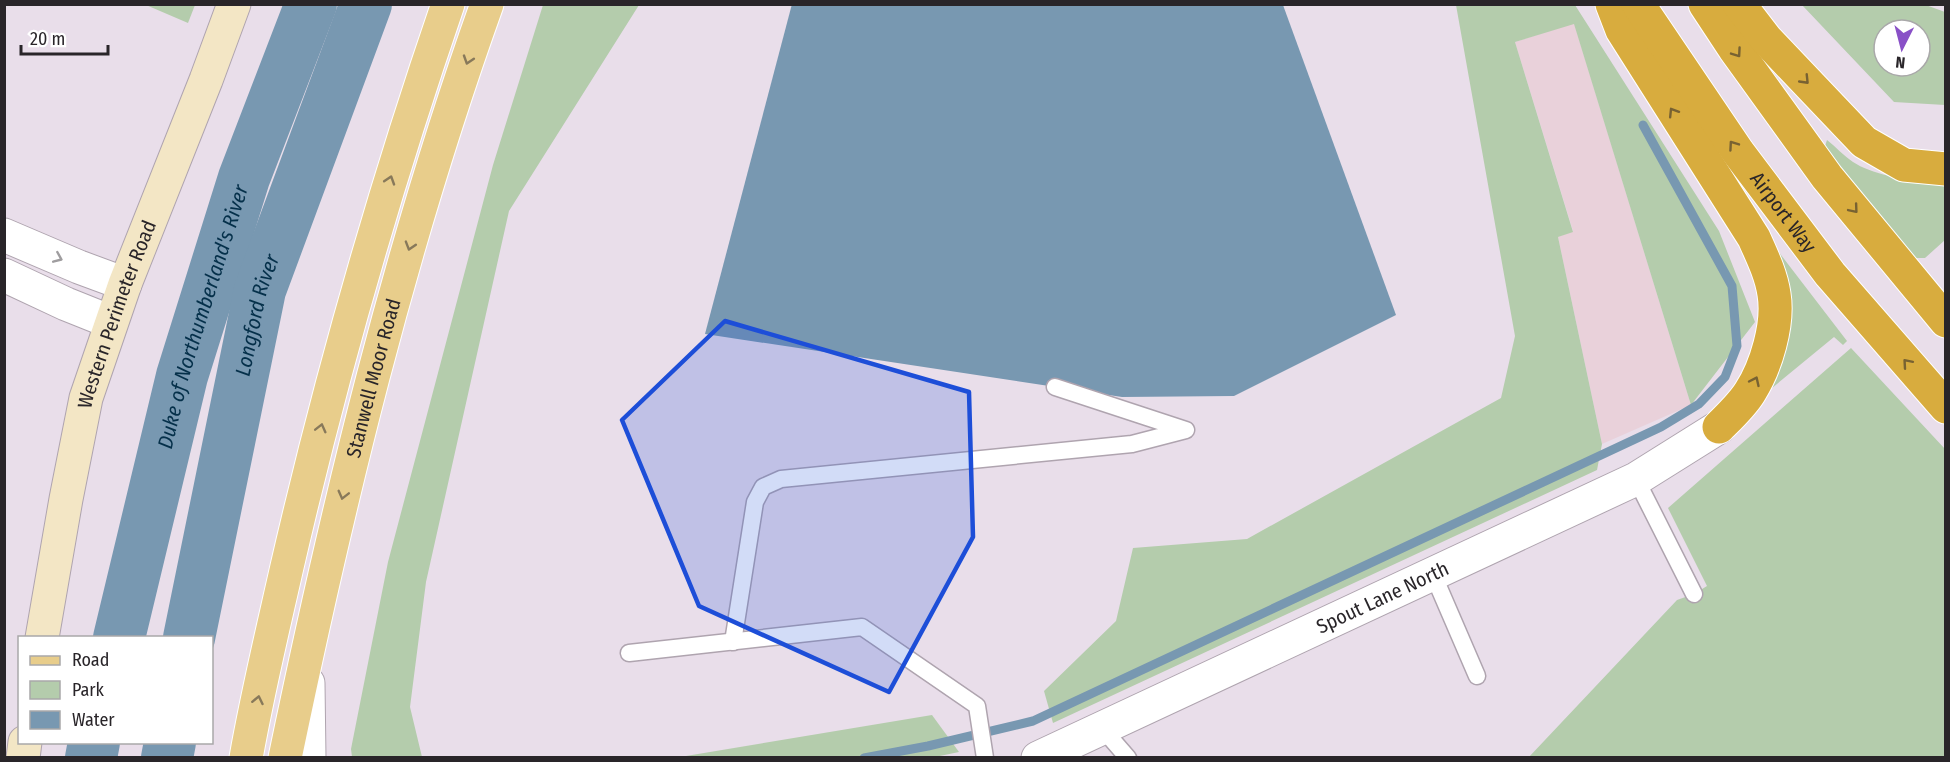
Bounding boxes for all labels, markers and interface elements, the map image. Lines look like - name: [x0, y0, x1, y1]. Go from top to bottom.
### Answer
- scale bar: [21, 18, 108, 56]
- north arrow: [1872, 18, 1932, 78]
- text: 20 m: [30, 28, 65, 50]
- one-way arrow: [1730, 46, 1741, 57]
- text: N: [1895, 52, 1906, 72]
- one-way arrow: [462, 54, 475, 65]
- one-way arrow: [1798, 73, 1809, 83]
- one-way arrow: [1669, 108, 1681, 118]
- one-way arrow: [1729, 140, 1740, 151]
- street label: Airport Way: [1745, 167, 1822, 257]
- one-way arrow: [382, 175, 395, 186]
- water label: Duke of Northumberland's River: [152, 181, 254, 451]
- one-way arrow: [1847, 202, 1858, 213]
- street label: Western Perimeter Road: [72, 217, 161, 410]
- one-way arrow: [405, 240, 417, 251]
- water label: Longford River: [230, 250, 285, 378]
- one-way arrow: [52, 251, 63, 263]
- street label: Stanwell Moor Road: [341, 296, 406, 460]
- one-way arrow: [1903, 359, 1914, 369]
- one-way arrow: [1748, 377, 1760, 388]
- one-way arrow: [313, 424, 326, 434]
- one-way arrow: [338, 489, 350, 500]
- street label: Spout Lane North: [1312, 556, 1452, 638]
- legend: [18, 636, 213, 744]
- text: Road: [72, 649, 109, 671]
- text: Park: [72, 679, 105, 701]
- one-way arrow: [250, 695, 263, 705]
- text: Water: [72, 709, 115, 731]

